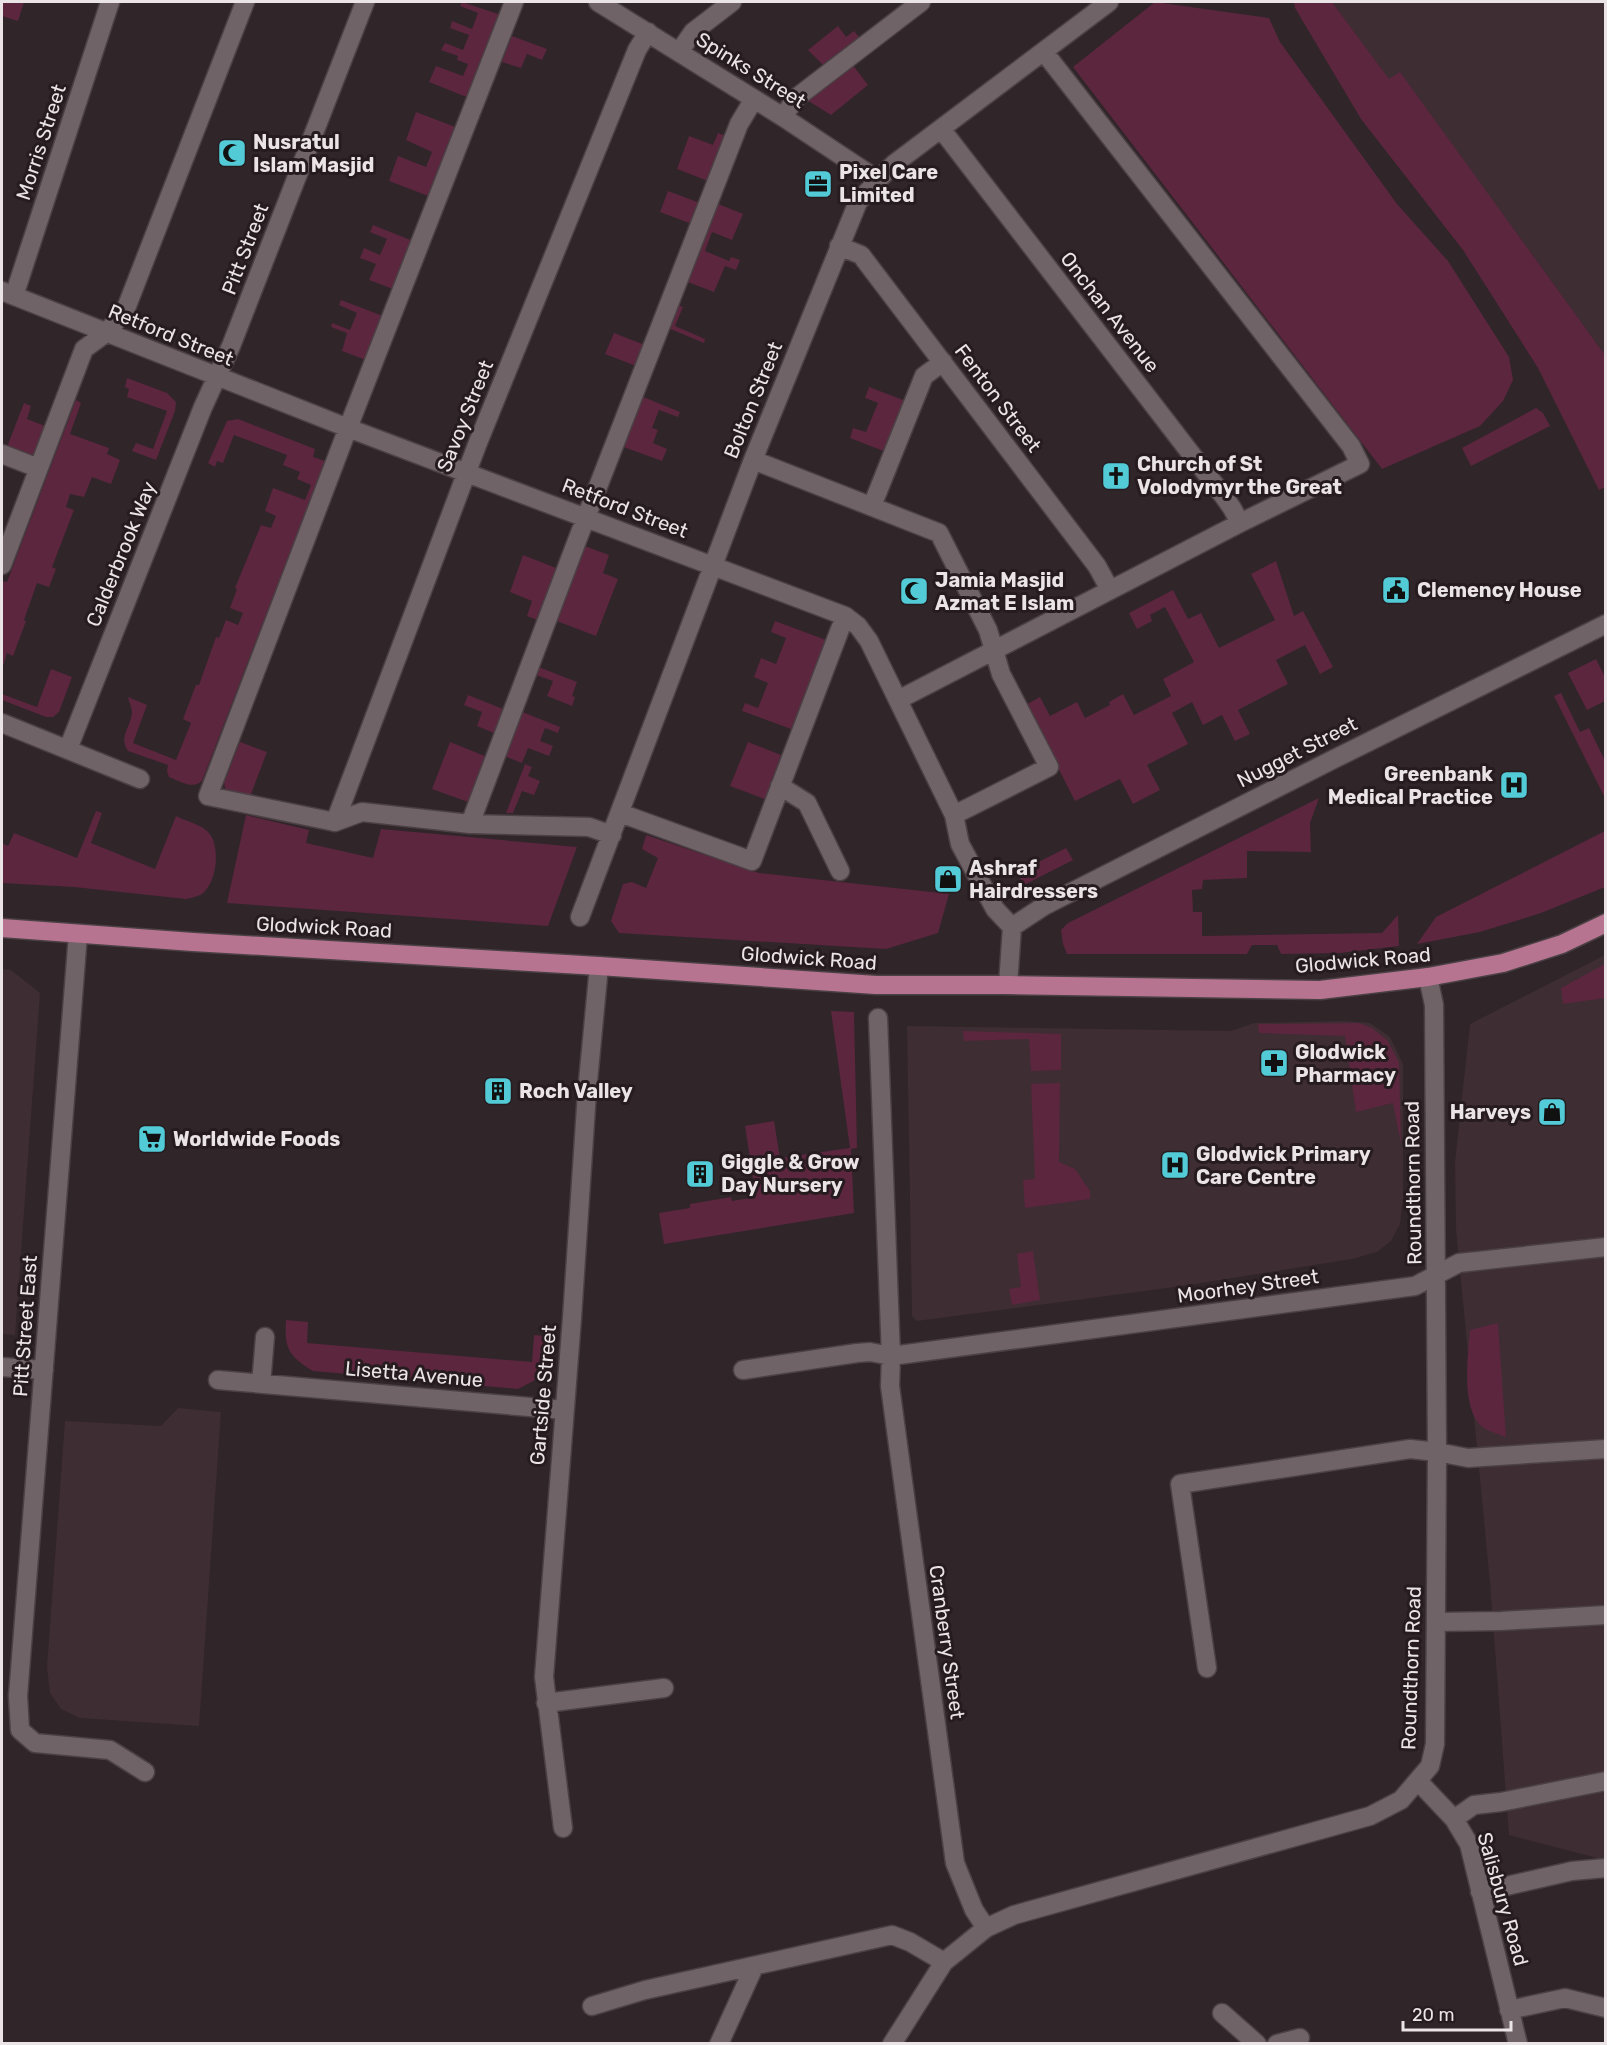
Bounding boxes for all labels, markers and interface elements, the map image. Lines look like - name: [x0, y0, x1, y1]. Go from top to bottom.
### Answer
- street label: Spinks Street: [692, 27, 810, 113]
- street label: Morris Street: [11, 81, 71, 203]
- place label: Nusratul Islam Masjid: [253, 130, 374, 177]
- mosque icon: Nusratul Islam Masjid: [216, 137, 248, 169]
- place label: Pixel Care Limited: [839, 160, 938, 207]
- office icon: Pixel Care Limited: [802, 168, 834, 200]
- street label: Pitt Street: [217, 200, 273, 298]
- street label: Onchan Avenue: [1055, 247, 1165, 377]
- street label: Retford Street: [105, 299, 237, 371]
- street label: Bolton Street: [719, 338, 787, 462]
- street label: Fenton Street: [950, 339, 1046, 457]
- street label: Savoy Street: [432, 356, 498, 475]
- place label: Church of St Volodymyr the Great: [1137, 452, 1342, 499]
- church icon: Church of St Volodymyr the Great: [1100, 460, 1132, 492]
- street label: Retford Street: [559, 473, 692, 543]
- street label: Calderbrook Way: [81, 478, 161, 630]
- place label: Jamia Masjid Azmat E Islam: [935, 568, 1074, 615]
- public building icon: Clemency House: [1380, 574, 1412, 606]
- mosque icon: Jamia Masjid Azmat E Islam: [898, 575, 930, 607]
- place label: Clemency House: [1417, 578, 1582, 602]
- street label: Nugget Street: [1233, 711, 1361, 793]
- place label: Greenbank Medical Practice: [1328, 762, 1493, 809]
- hospital icon: Greenbank Medical Practice: [1498, 769, 1530, 801]
- place label: Ashraf Hairdressers: [969, 856, 1098, 903]
- shop icon: Ashraf Hairdressers: [932, 863, 964, 895]
- street label: Glodwick Road: [255, 911, 393, 943]
- street label: Glodwick Road: [740, 941, 878, 975]
- street label: Glodwick Road: [1294, 942, 1432, 978]
- place label: Glodwick Pharmacy: [1295, 1040, 1396, 1087]
- pharmacy icon: Glodwick Pharmacy: [1258, 1047, 1290, 1079]
- building icon: Roch Valley: [482, 1075, 514, 1107]
- place label: Roch Valley: [519, 1079, 633, 1103]
- shop icon: Harveys: [1536, 1096, 1568, 1128]
- place label: Harveys: [1450, 1100, 1531, 1124]
- street label: Roundthorn Road: [1400, 1101, 1426, 1265]
- supermarket icon: Worldwide Foods: [136, 1123, 168, 1155]
- place label: Worldwide Foods: [173, 1127, 340, 1151]
- place label: Glodwick Primary Care Centre: [1196, 1142, 1371, 1189]
- hospital icon: Glodwick Primary Care Centre: [1159, 1149, 1191, 1181]
- place label: Giggle & Grow Day Nursery: [721, 1150, 860, 1197]
- building icon: Giggle & Grow Day Nursery: [684, 1158, 716, 1190]
- street label: Pitt Street East: [8, 1254, 42, 1398]
- street label: Moorhey Street: [1176, 1264, 1320, 1308]
- street label: Gartside Street: [525, 1324, 561, 1466]
- street label: Lisetta Avenue: [344, 1356, 484, 1392]
- street label: Cranberry Street: [924, 1563, 970, 1721]
- street label: Roundthorn Road: [1396, 1586, 1426, 1750]
- street label: Salisbury Road: [1472, 1829, 1534, 1969]
- scale bar: [1403, 1994, 1511, 2032]
- text: 20 m: [1412, 2004, 1454, 2026]

